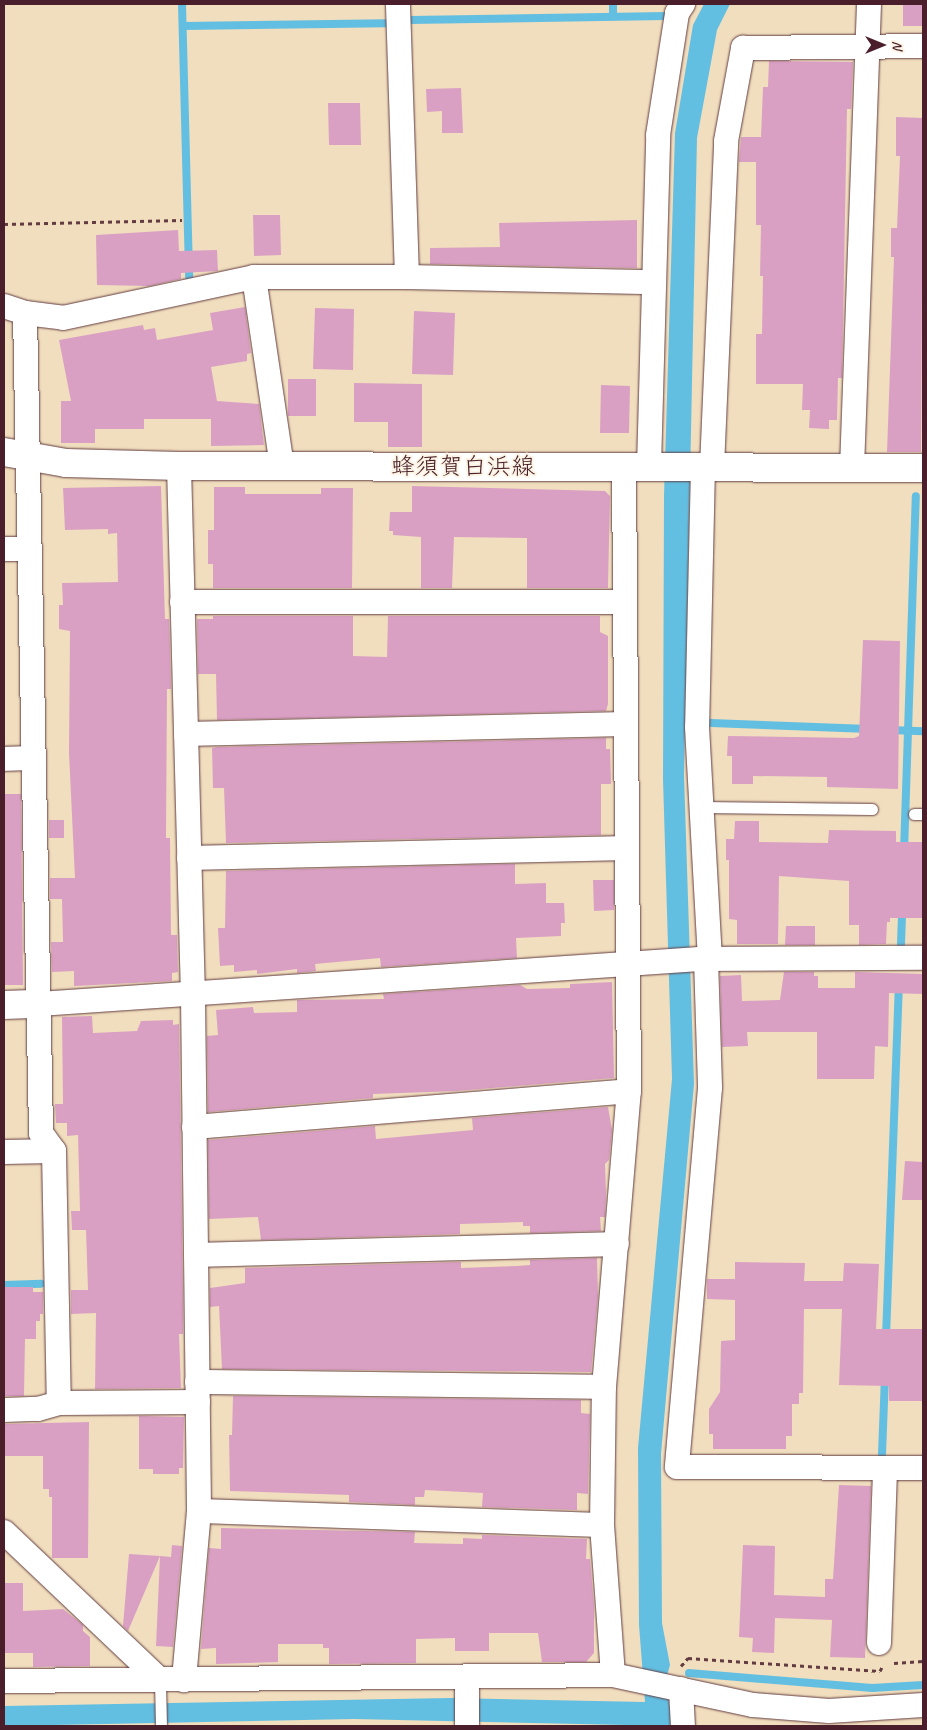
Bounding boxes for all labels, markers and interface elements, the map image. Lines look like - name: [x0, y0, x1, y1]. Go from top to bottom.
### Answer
- north arrow: [857, 20, 907, 70]
- text: N: [889, 41, 906, 49]
- street label: 蜂須賀白浜線: [391, 453, 535, 481]

